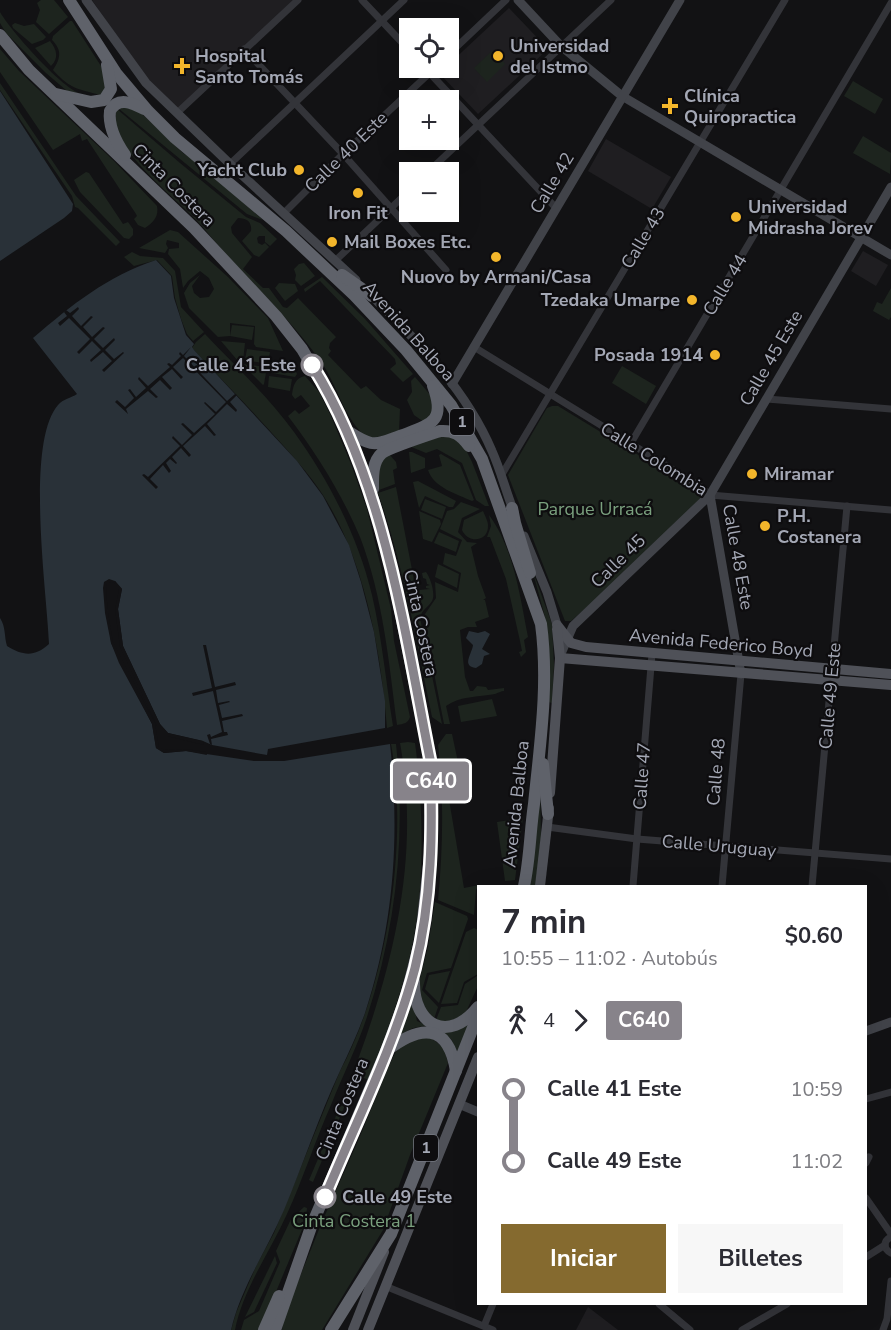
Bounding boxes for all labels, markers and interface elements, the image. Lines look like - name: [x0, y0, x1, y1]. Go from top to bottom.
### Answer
- map controls: [399, 18, 459, 222]
- button: locate: [399, 18, 459, 78]
- place label: Universidad del Istmo: [510, 34, 609, 79]
- place label: Hospital Santo Tomás: [195, 44, 304, 89]
- marker: Universidad del Istmo: [491, 49, 505, 63]
- marker: Hospital Santo Tomás: [173, 57, 191, 75]
- place label: Clínica Quiropractica: [684, 84, 796, 129]
- button: +: [399, 90, 459, 150]
- marker: Clínica Quiropractica: [661, 97, 679, 115]
- street label: Calle 40 Este: [299, 106, 393, 198]
- street label: Cinta Costera: [127, 138, 221, 232]
- street label: Calle 42: [524, 148, 580, 218]
- place label: Yacht Club: [196, 158, 287, 182]
- button: −: [399, 162, 459, 222]
- marker: Yacht Club: [292, 163, 306, 177]
- marker: Iron Fit: [351, 186, 365, 200]
- place label: Universidad Midrasha Jorev: [748, 195, 873, 240]
- place label: Iron Fit: [328, 201, 388, 225]
- street label: Calle 43: [615, 203, 671, 273]
- marker: Universidad Midrasha Jorev: [729, 210, 743, 224]
- place label: Mail Boxes Etc.: [344, 230, 471, 254]
- marker: Mail Boxes Etc.: [325, 235, 339, 249]
- marker: Nuovo by Armani/Casa: [489, 250, 503, 264]
- street label: Calle 44: [697, 250, 753, 320]
- place label: Nuovo by Armani/Casa: [401, 265, 591, 289]
- street label: Avenida Balboa: [357, 276, 461, 386]
- place label: Tzedaka Umarpe: [541, 288, 680, 312]
- marker: Tzedaka Umarpe: [685, 293, 699, 307]
- street label: Calle 45 Este: [734, 306, 808, 410]
- place label: Posada 1914: [594, 343, 703, 367]
- marker: Posada 1914: [708, 348, 722, 362]
- place label: Calle 41 Este: [186, 353, 296, 377]
- marker: Calle 41 Este: [301, 354, 323, 376]
- road number: 1: [450, 409, 474, 435]
- street label: Calle Colombia: [596, 416, 712, 502]
- place label: Miramar: [764, 462, 834, 486]
- marker: Miramar: [745, 467, 759, 481]
- park label: Parque Urracá: [538, 497, 652, 521]
- street label: Calle 48 Este: [717, 502, 759, 612]
- place label: P.H. Costanera: [777, 504, 862, 549]
- marker: P.H. Costanera: [758, 519, 772, 533]
- street label: Calle 45: [585, 529, 651, 593]
- street label: Cinta Costera: [398, 567, 444, 679]
- street label: Avenida Federico Boyd: [628, 623, 814, 663]
- street label: Calle 49 Este: [813, 642, 847, 750]
- street label: Calle 48: [701, 737, 731, 807]
- street label: Avenida Balboa: [497, 739, 535, 869]
- street label: Calle 47: [628, 741, 656, 811]
- line badge: C640: [389, 762, 473, 800]
- text: C640: [405, 767, 457, 795]
- street label: Calle Uruguay: [661, 829, 778, 863]
- text: 7 min: [501, 900, 586, 945]
- text: $0.60: [785, 921, 843, 951]
- text: 10:55 – 11:02 · Autobús: [501, 945, 718, 972]
- icon: walk: [501, 1004, 534, 1037]
- icon: forward: [564, 1004, 597, 1037]
- text: C640: [618, 1006, 670, 1034]
- text: 4: [543, 1007, 555, 1034]
- street label: Cinta Costera: [310, 1054, 374, 1164]
- text: Calle 41 Este: [547, 1074, 682, 1104]
- text: 10:59: [790, 1076, 843, 1103]
- road number: 1: [414, 1135, 438, 1161]
- text: Calle 49 Este: [547, 1146, 682, 1176]
- text: 11:02: [790, 1148, 843, 1175]
- place label: Calle 49 Este: [342, 1185, 452, 1209]
- marker: Calle 49 Este: [314, 1186, 336, 1208]
- park label: Cinta Costera 1: [292, 1209, 416, 1233]
- button: Iniciar: [501, 1224, 666, 1293]
- button: Billetes: [678, 1224, 843, 1293]

